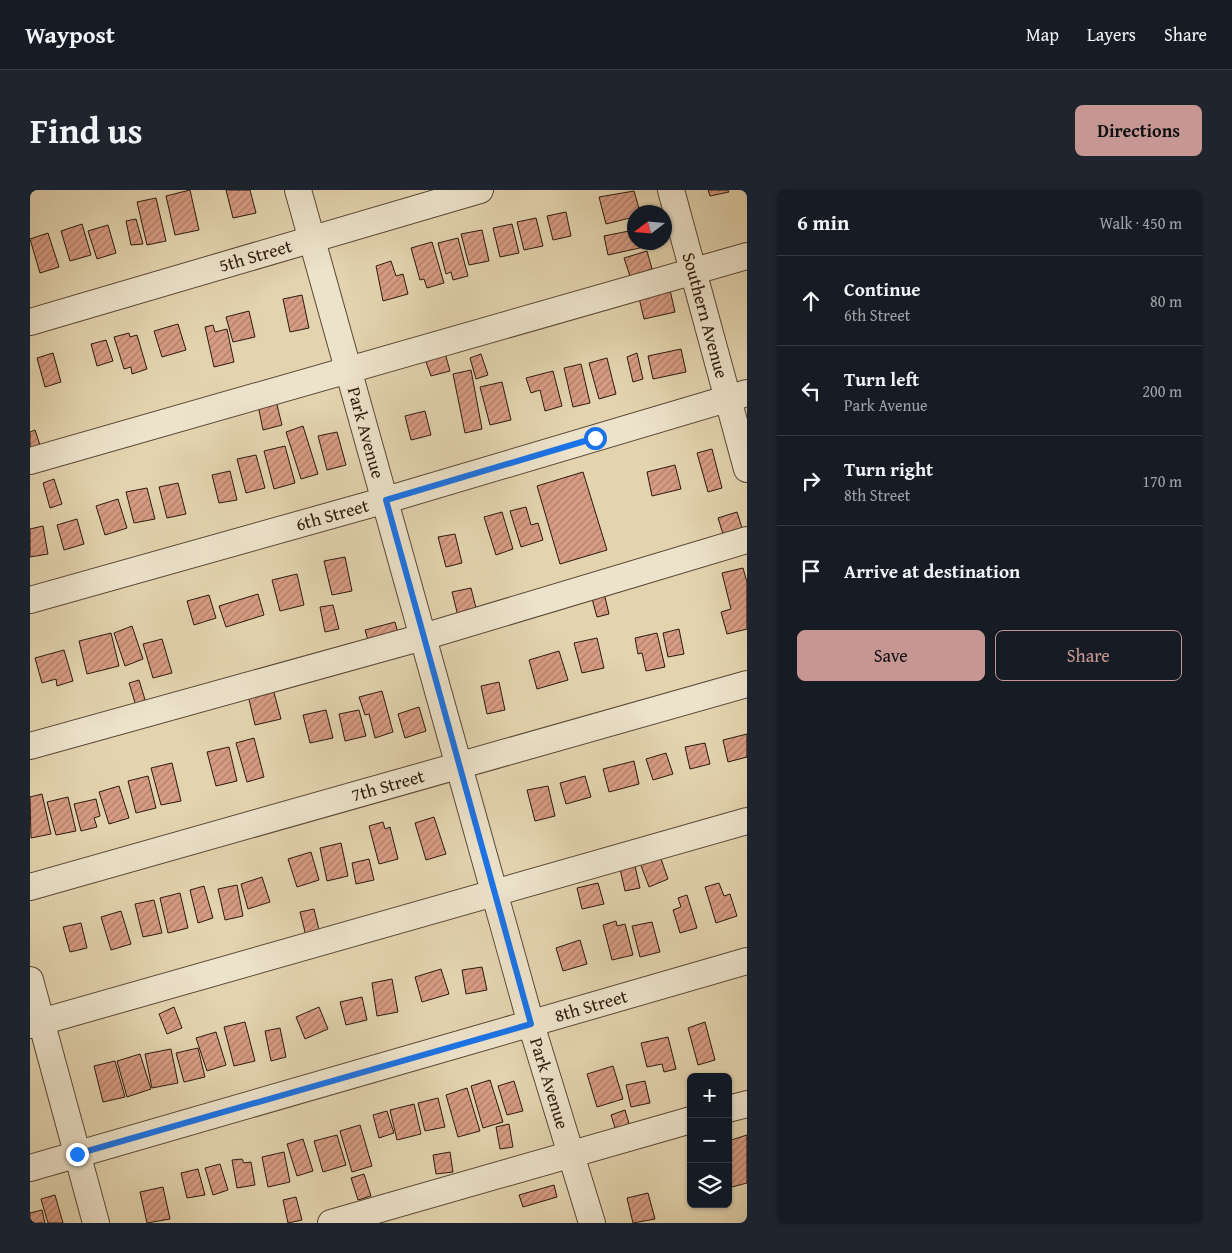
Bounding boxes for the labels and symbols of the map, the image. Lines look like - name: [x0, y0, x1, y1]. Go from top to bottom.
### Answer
- north arrow: [627, 205, 672, 250]
- street label: 5th Street: [216, 232, 296, 279]
- street label: Southern Avenue: [676, 249, 736, 381]
- street label: Park Avenue: [341, 384, 392, 482]
- route start: [584, 427, 607, 450]
- street label: 6th Street: [293, 491, 372, 538]
- street label: 7th Street: [348, 762, 428, 808]
- street label: 8th Street: [551, 982, 631, 1029]
- street label: Park Avenue: [523, 1034, 576, 1132]
- route end: [66, 1143, 89, 1166]

